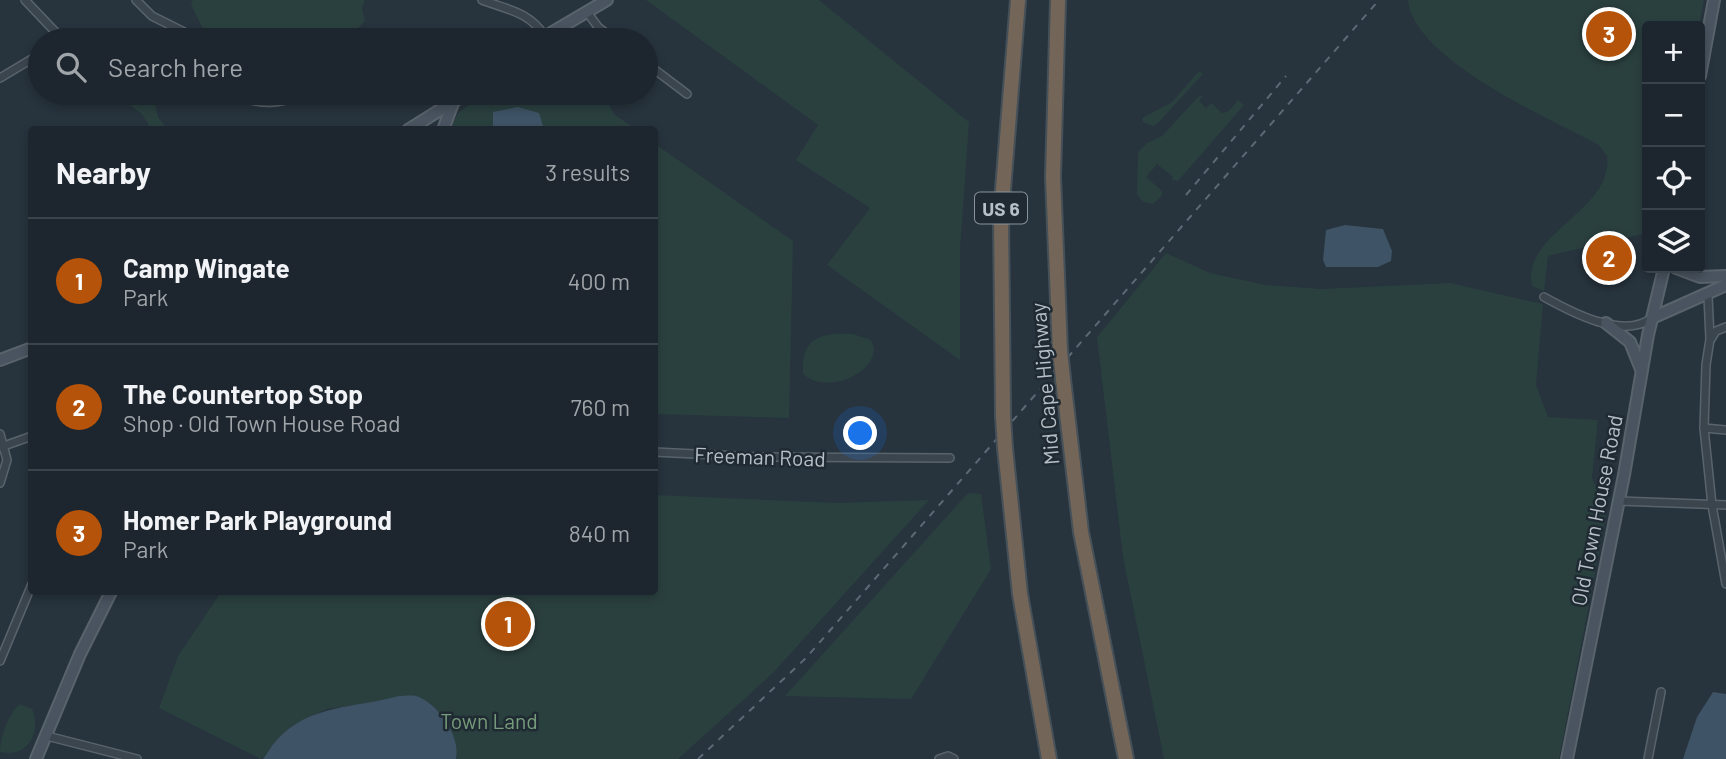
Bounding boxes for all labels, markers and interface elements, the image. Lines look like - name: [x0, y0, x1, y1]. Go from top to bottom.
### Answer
- pin: 3: [1586, 8, 1632, 60]
- map controls: [1642, 21, 1705, 273]
- button: +: [1642, 21, 1705, 84]
- search box: [28, 28, 658, 105]
- icon: search: [52, 48, 90, 86]
- text: Search here: [108, 51, 243, 82]
- button: −: [1642, 84, 1705, 147]
- button: locate: [1642, 147, 1705, 210]
- text: Nearby: [56, 154, 151, 190]
- text: 3 results: [545, 158, 630, 186]
- road number: US 6: [975, 192, 1027, 224]
- button: layers: [1642, 210, 1705, 273]
- pin: 2: [1586, 232, 1632, 284]
- text: Camp Wingate: [123, 252, 290, 283]
- text: 1: [75, 267, 83, 295]
- text: 400 m: [568, 267, 630, 295]
- text: Park: [123, 283, 168, 311]
- street label: Mid Cape Highway: [1024, 301, 1064, 466]
- text: The Countertop Stop: [123, 378, 363, 409]
- text: 2: [73, 393, 85, 421]
- text: 760 m: [571, 393, 630, 421]
- text: Shop · Old Town House Road: [123, 409, 401, 437]
- street label: Old Town House Road: [1565, 412, 1627, 608]
- your location: [843, 416, 877, 450]
- street label: Freeman Road: [694, 441, 826, 471]
- text: Homer Park Playground: [123, 504, 392, 535]
- text: 3: [73, 519, 85, 547]
- text: 840 m: [569, 519, 630, 547]
- text: Park: [123, 535, 168, 563]
- pin: 1: [485, 598, 531, 650]
- park label: Town Land: [440, 708, 538, 733]

